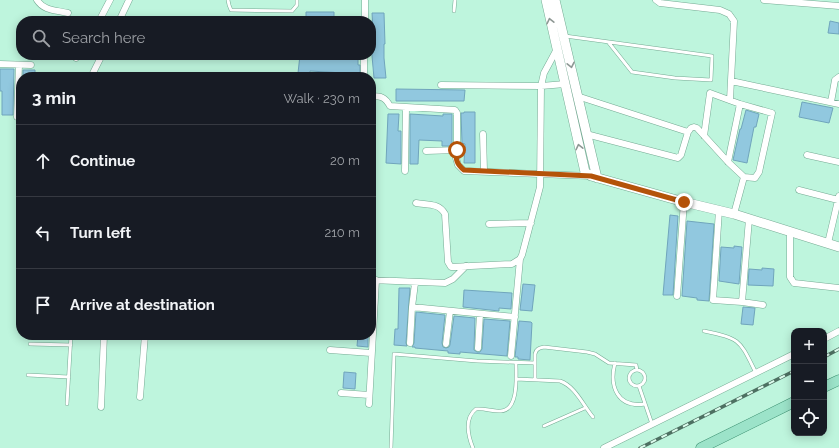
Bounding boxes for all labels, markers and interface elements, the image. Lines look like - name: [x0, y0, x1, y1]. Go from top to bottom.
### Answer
- search box: [16, 16, 376, 60]
- one-way arrow: [547, 17, 555, 24]
- icon: search: [30, 27, 52, 49]
- text: Search here: [62, 29, 145, 47]
- one-way arrow: [566, 62, 574, 68]
- text: 3 min: [32, 88, 76, 108]
- text: Walk · 230 m: [284, 91, 360, 106]
- route start: [448, 141, 466, 159]
- one-way arrow: [575, 144, 583, 151]
- icon: ahead: [32, 150, 54, 172]
- text: Continue: [70, 152, 135, 170]
- text: 20 m: [330, 153, 360, 168]
- route end: [675, 193, 693, 211]
- icon: left: [32, 222, 54, 244]
- text: Turn left: [70, 224, 131, 242]
- text: 210 m: [324, 225, 360, 240]
- icon: arrive: [32, 294, 54, 316]
- text: Arrive at destination: [70, 296, 215, 314]
- map controls: [791, 328, 827, 436]
- button: +: [791, 328, 827, 364]
- button: −: [791, 364, 827, 400]
- button: locate: [791, 400, 827, 436]

